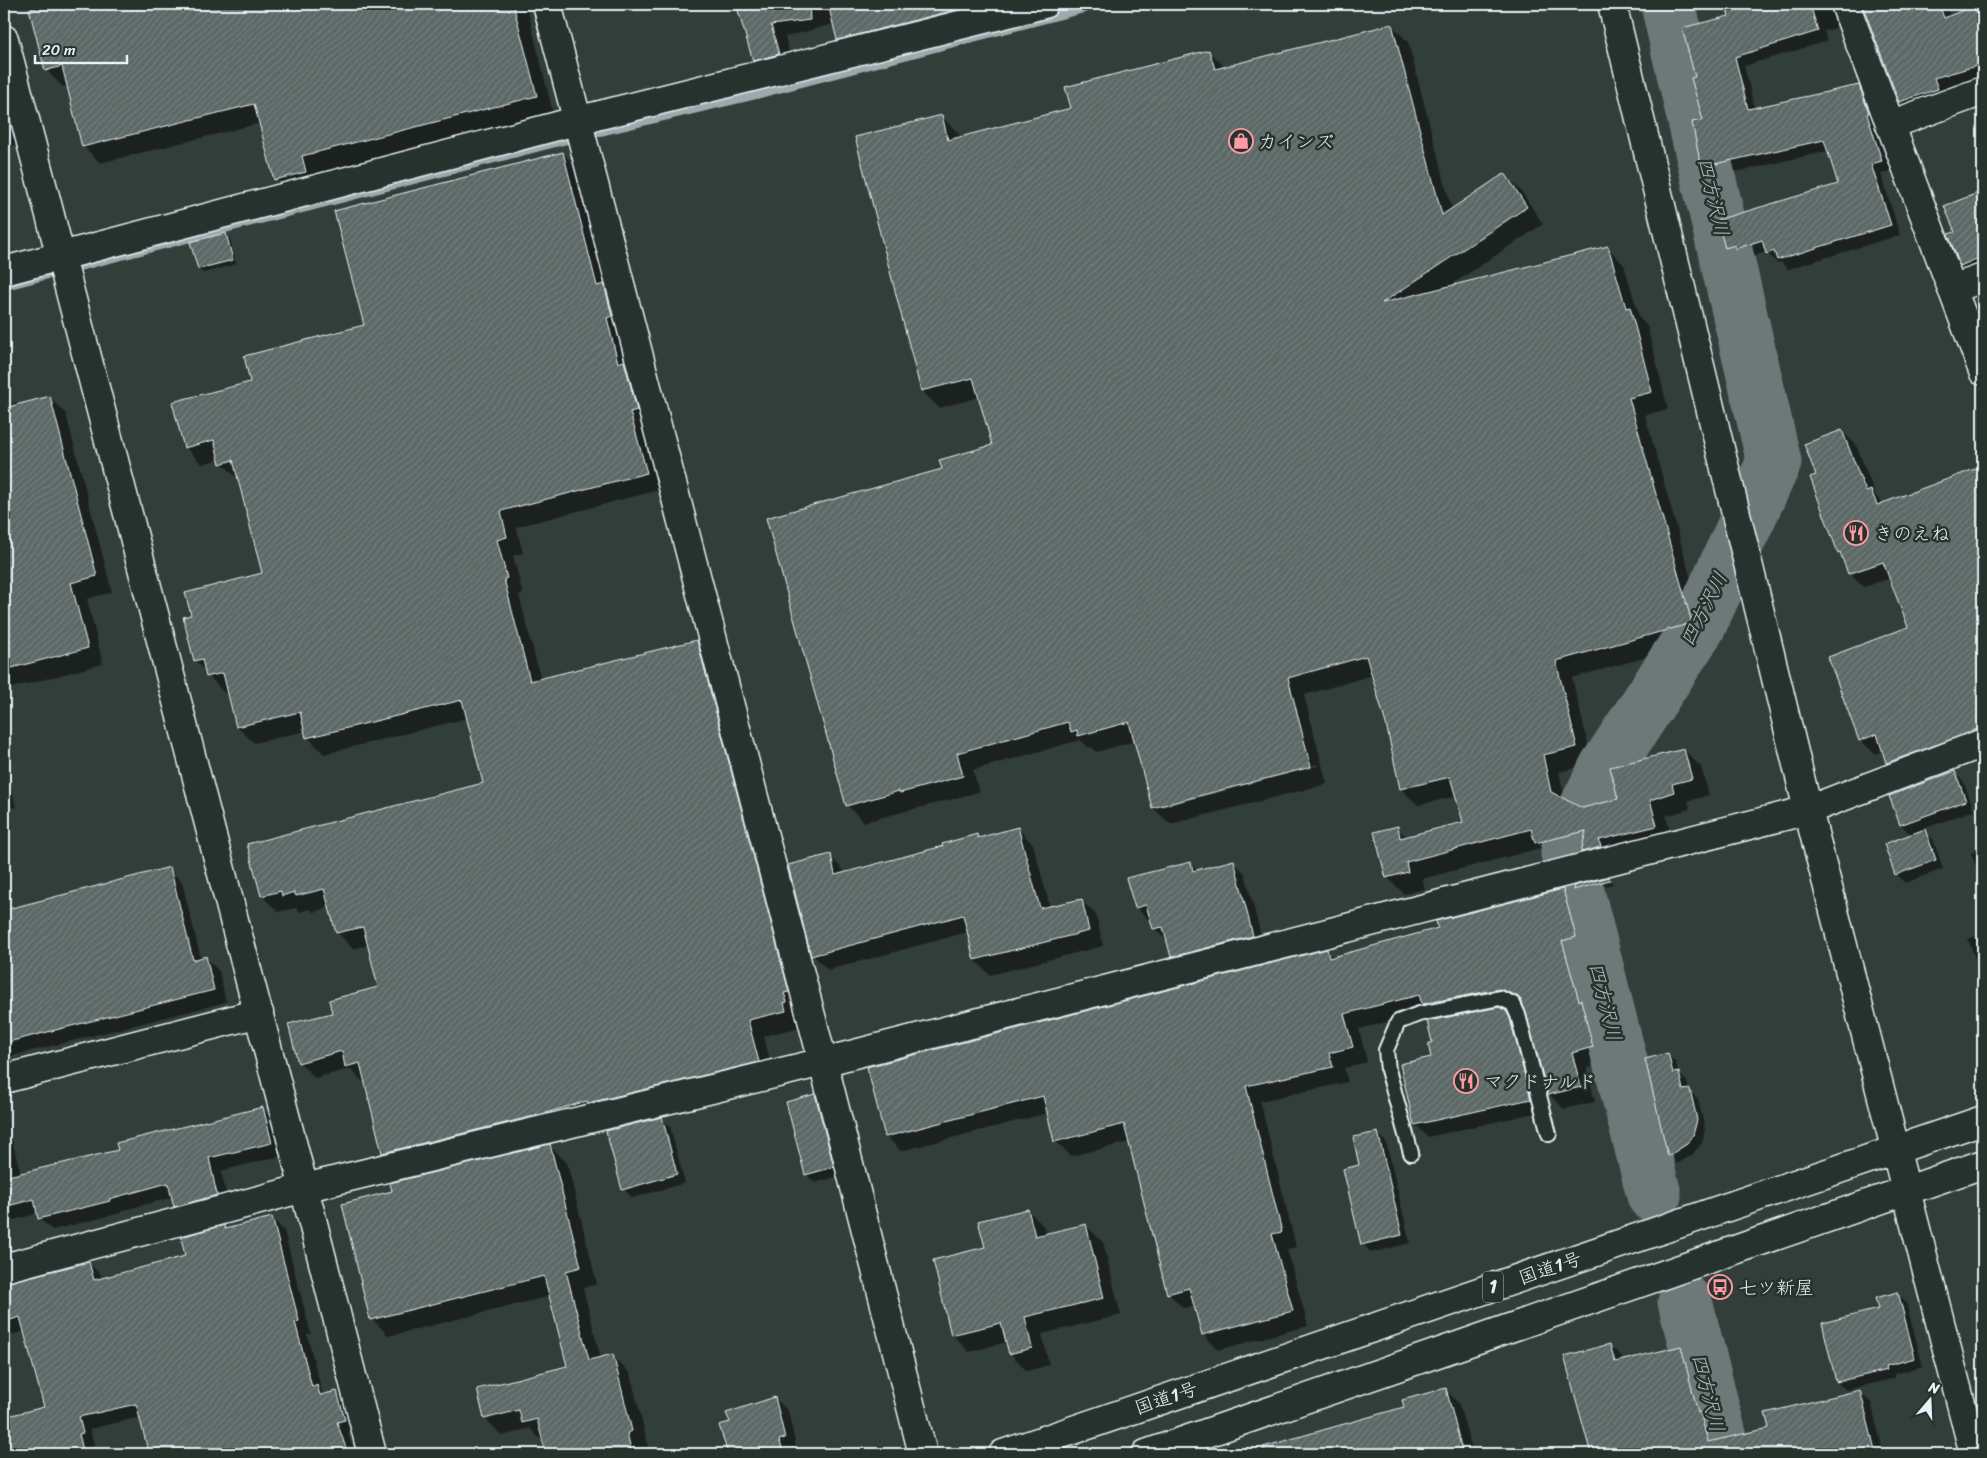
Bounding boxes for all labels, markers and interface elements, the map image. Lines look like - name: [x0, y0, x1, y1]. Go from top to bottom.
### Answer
- scale bar: [35, 32, 128, 64]
- text: 20 m: [42, 37, 76, 63]
- place label: カインズ: [1258, 125, 1334, 158]
- shop icon: カインズ: [1228, 128, 1254, 154]
- water label: 四方沢川: [1687, 154, 1739, 240]
- place label: きのえね: [1874, 517, 1950, 550]
- restaurant icon: きのえね: [1843, 520, 1869, 546]
- water label: 四方沢川: [1670, 565, 1738, 653]
- water label: 四方沢川: [1578, 959, 1632, 1045]
- place label: マクドナルド: [1484, 1065, 1596, 1098]
- restaurant icon: マクドナルド: [1453, 1068, 1479, 1094]
- street label: 国道1号: [1514, 1242, 1586, 1294]
- place label: 七ツ新屋: [1738, 1271, 1814, 1304]
- road number: 1: [1483, 1272, 1503, 1302]
- bus stop icon: 七ツ新屋: [1707, 1274, 1733, 1300]
- water label: 四方沢川: [1681, 1350, 1735, 1436]
- street label: 国道1号: [1130, 1372, 1202, 1424]
- text: N: [1924, 1374, 1943, 1402]
- north arrow: [1904, 1376, 1954, 1426]

